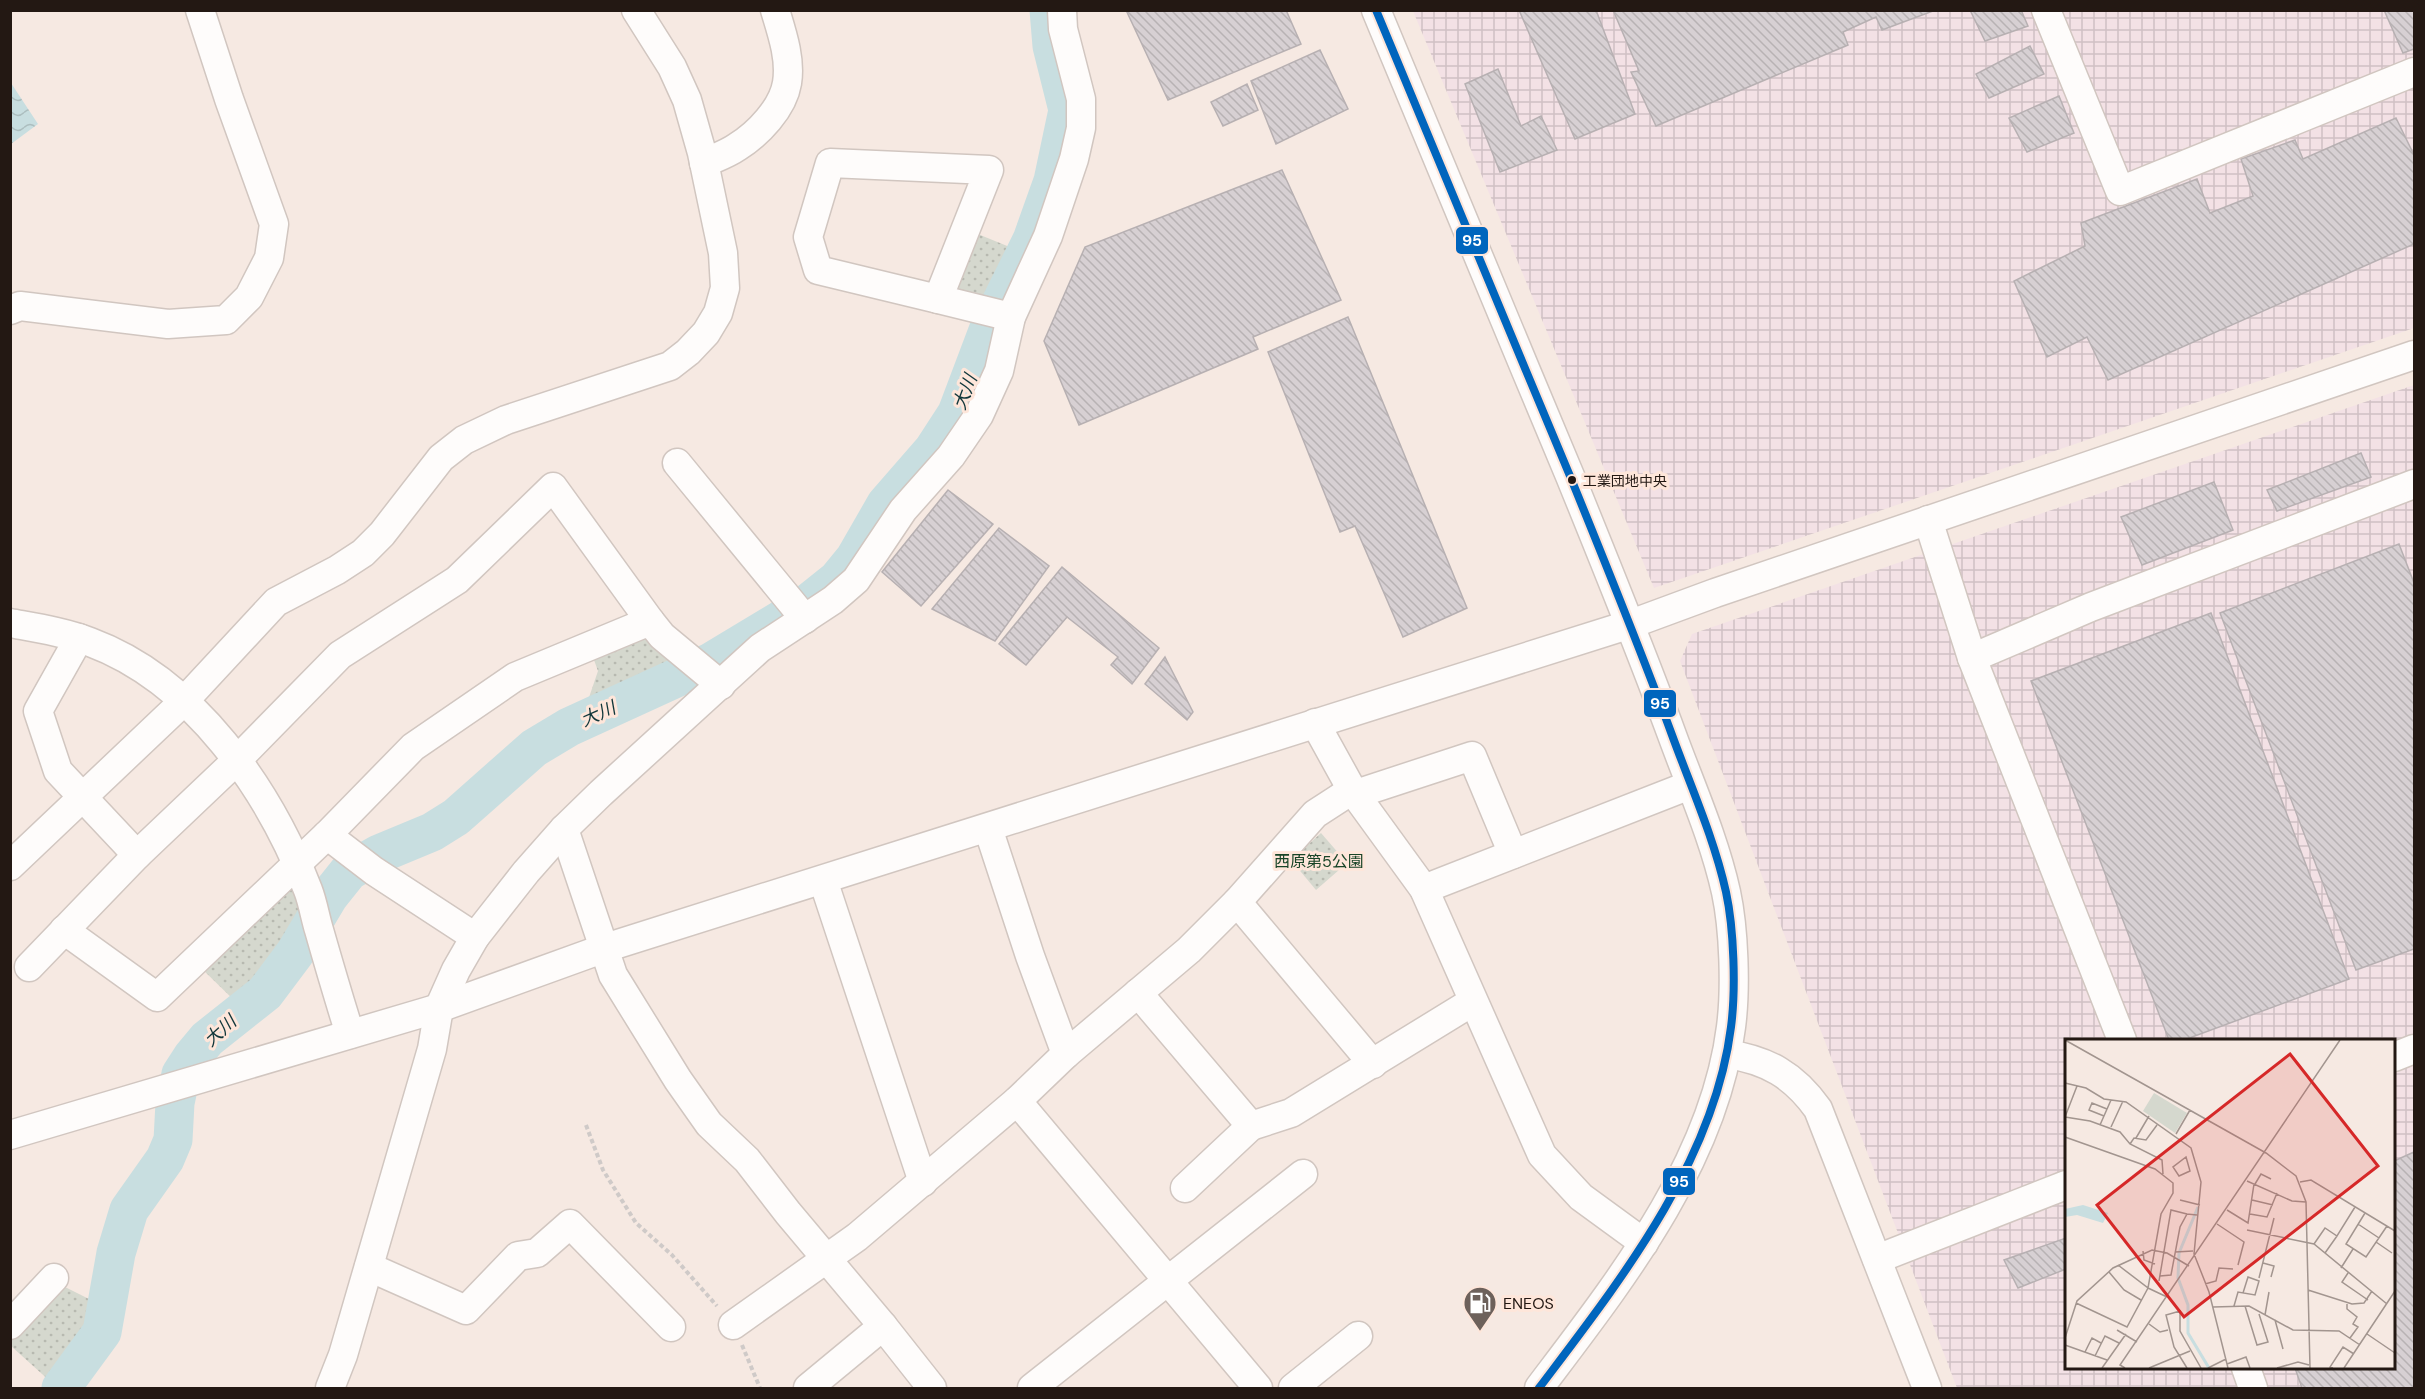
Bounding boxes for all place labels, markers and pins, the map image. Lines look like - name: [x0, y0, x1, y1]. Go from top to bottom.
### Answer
- place label: 工業団地中央: [1583, 472, 1667, 490]
- marker: 工業団地中央: [1566, 474, 1578, 486]
- fuel station icon: ENEOS: [1462, 1285, 1498, 1332]
- place label: ENEOS: [1503, 1293, 1554, 1314]

